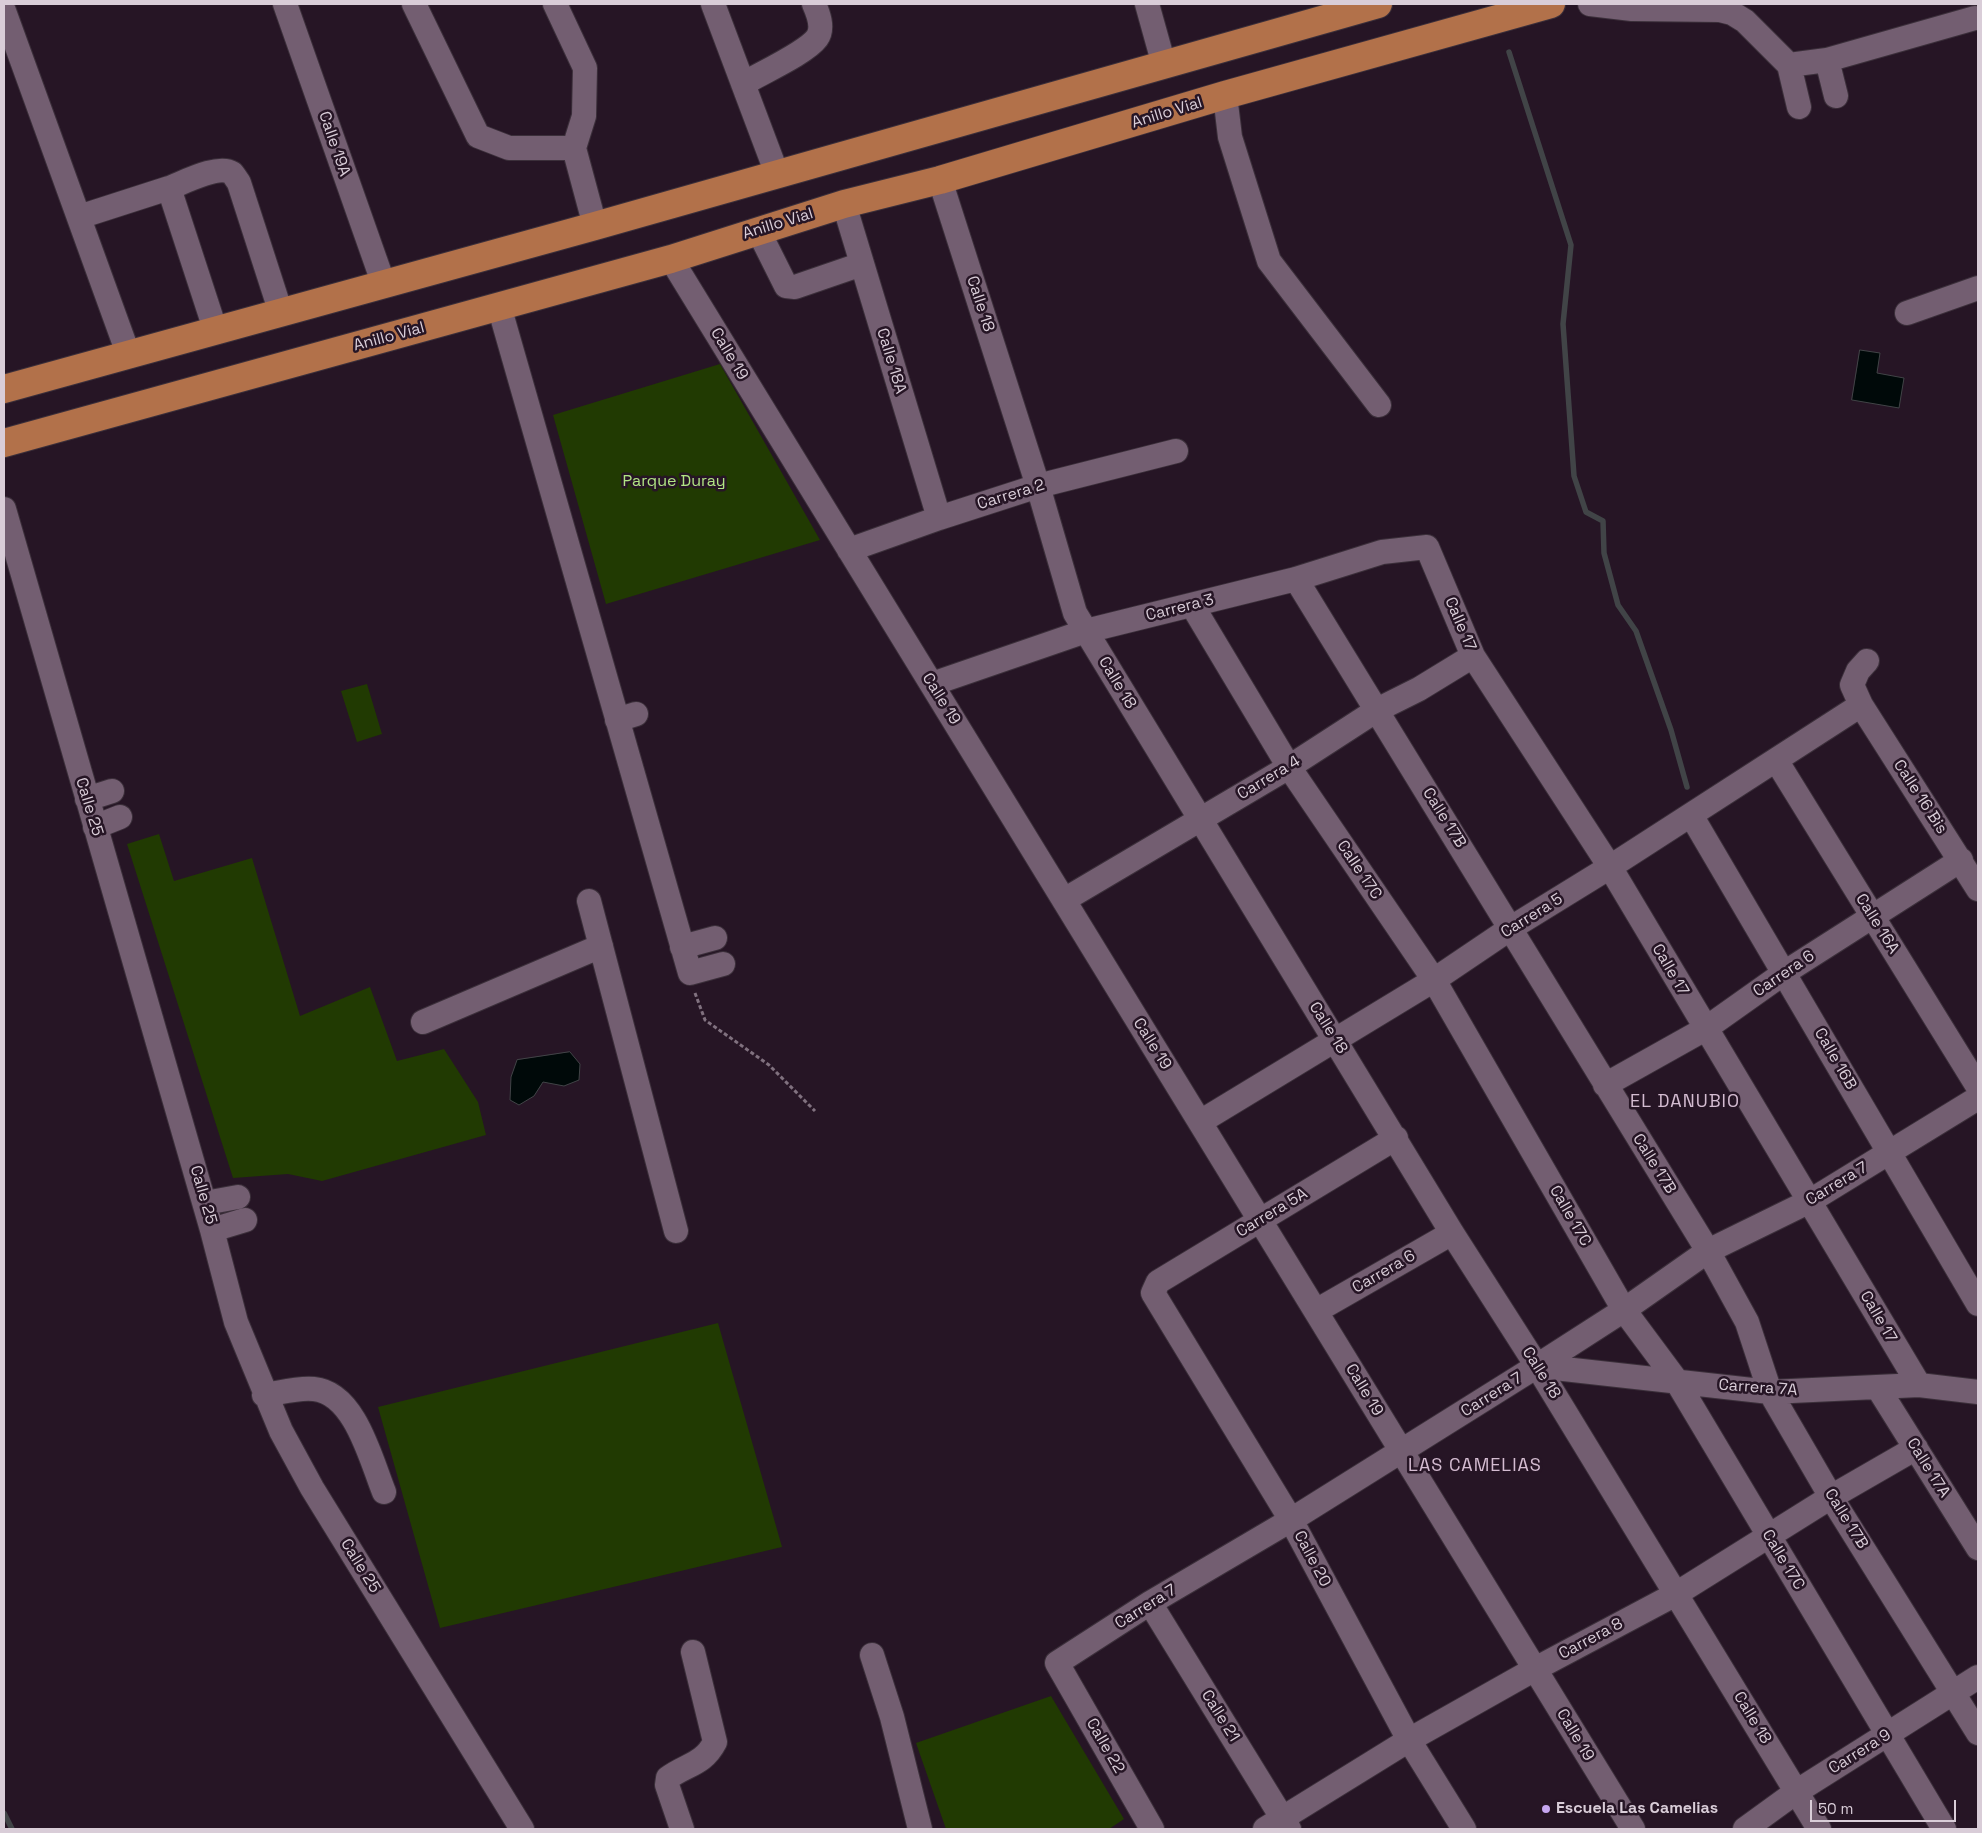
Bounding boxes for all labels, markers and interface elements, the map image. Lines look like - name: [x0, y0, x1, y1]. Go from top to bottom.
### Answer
- street label: Anillo Vial: [1129, 93, 1205, 133]
- street label: Calle 19A: [314, 109, 354, 179]
- street label: Anillo Vial: [740, 204, 816, 244]
- street label: Calle 18: [962, 274, 998, 334]
- street label: Anillo Vial: [351, 318, 427, 356]
- street label: Calle 19: [706, 324, 752, 384]
- street label: Calle 18A: [872, 326, 910, 396]
- park label: Parque Duray: [622, 472, 726, 492]
- street label: Carrera 2: [975, 476, 1047, 514]
- street label: Carrera 3: [1144, 590, 1216, 626]
- street label: Calle 17: [1440, 594, 1480, 654]
- street label: Calle 18: [1094, 653, 1140, 713]
- street label: Calle 19: [918, 670, 964, 728]
- street label: Carrera 4: [1234, 752, 1304, 804]
- street label: Calle 16 Bis: [1889, 756, 1951, 838]
- street label: Calle 25: [71, 775, 107, 839]
- street label: Calle 17B: [1418, 784, 1470, 852]
- street label: Calle 17C: [1332, 837, 1386, 903]
- street label: Carrera 5: [1497, 889, 1567, 943]
- street label: Calle 16A: [1851, 890, 1903, 958]
- street label: Calle 17: [1648, 941, 1692, 999]
- street label: Carrera 6: [1750, 947, 1818, 1001]
- street label: Calle 18: [1305, 999, 1351, 1057]
- street label: Calle 19: [1129, 1015, 1175, 1073]
- street label: Calle 16B: [1810, 1025, 1860, 1093]
- district label: EL DANUBIO: [1629, 1091, 1741, 1113]
- street label: Calle 17B: [1628, 1130, 1680, 1198]
- street label: Carrera 7: [1803, 1158, 1871, 1210]
- street label: Calle 25: [185, 1163, 221, 1227]
- street label: Calle 17C: [1545, 1182, 1595, 1250]
- street label: Carrera 5A: [1233, 1184, 1311, 1242]
- street label: Carrera 6: [1349, 1246, 1419, 1298]
- street label: Calle 17: [1856, 1288, 1900, 1346]
- street label: Calle 18: [1518, 1344, 1564, 1402]
- street label: Calle 19: [1341, 1360, 1387, 1420]
- street label: Carrera 7: [1458, 1369, 1526, 1421]
- street label: Carrera 7A: [1718, 1376, 1798, 1400]
- street label: Calle 17A: [1902, 1435, 1954, 1501]
- district label: LAS CAMELIAS: [1407, 1455, 1543, 1477]
- street label: Calle 17B: [1820, 1485, 1872, 1553]
- street label: Calle 17C: [1758, 1526, 1808, 1594]
- street label: Calle 20: [1289, 1528, 1335, 1590]
- street label: Calle 25: [336, 1535, 384, 1597]
- street label: Carrera 7: [1112, 1581, 1180, 1633]
- street label: Carrera 8: [1556, 1614, 1626, 1664]
- street label: Calle 21: [1197, 1687, 1243, 1745]
- street label: Calle 18: [1729, 1688, 1775, 1748]
- street label: Calle 19: [1552, 1705, 1598, 1765]
- street label: Calle 22: [1082, 1715, 1128, 1777]
- street label: Carrera 9: [1825, 1725, 1895, 1779]
- scale bar: [1812, 1790, 1958, 1822]
- place label: Escuela Las Camelias: [1556, 1799, 1718, 1819]
- text: 50 m: [1818, 1799, 1853, 1818]
- marker: Escuela Las Camelias: [1540, 1803, 1552, 1815]

